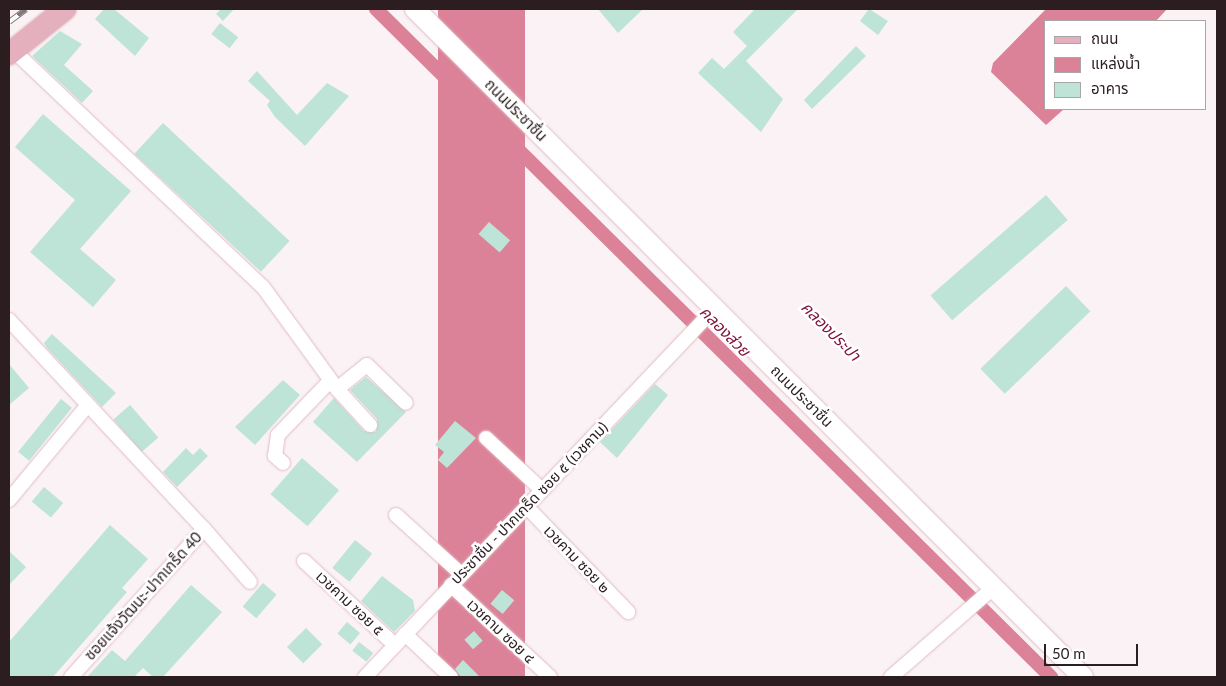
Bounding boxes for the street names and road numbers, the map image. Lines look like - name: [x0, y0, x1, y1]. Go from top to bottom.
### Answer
- street label: ถนนประชาชื่น: [481, 75, 551, 145]
- street label: ถนนประชาชื่น: [767, 361, 837, 431]
- street label: ประชาชื่น - ปากเกร็ด ซอย ๕ (เวชคาม): [447, 418, 611, 588]
- street label: เวชคาม ซอย ๒: [540, 521, 614, 597]
- street label: ซอยแจ้งวัฒนะ-ปากเกร็ด 40: [81, 528, 205, 664]
- street label: เวชคาม ซอย ๕: [312, 567, 388, 639]
- street label: เวชคาม ซอย ๔: [463, 595, 539, 667]

